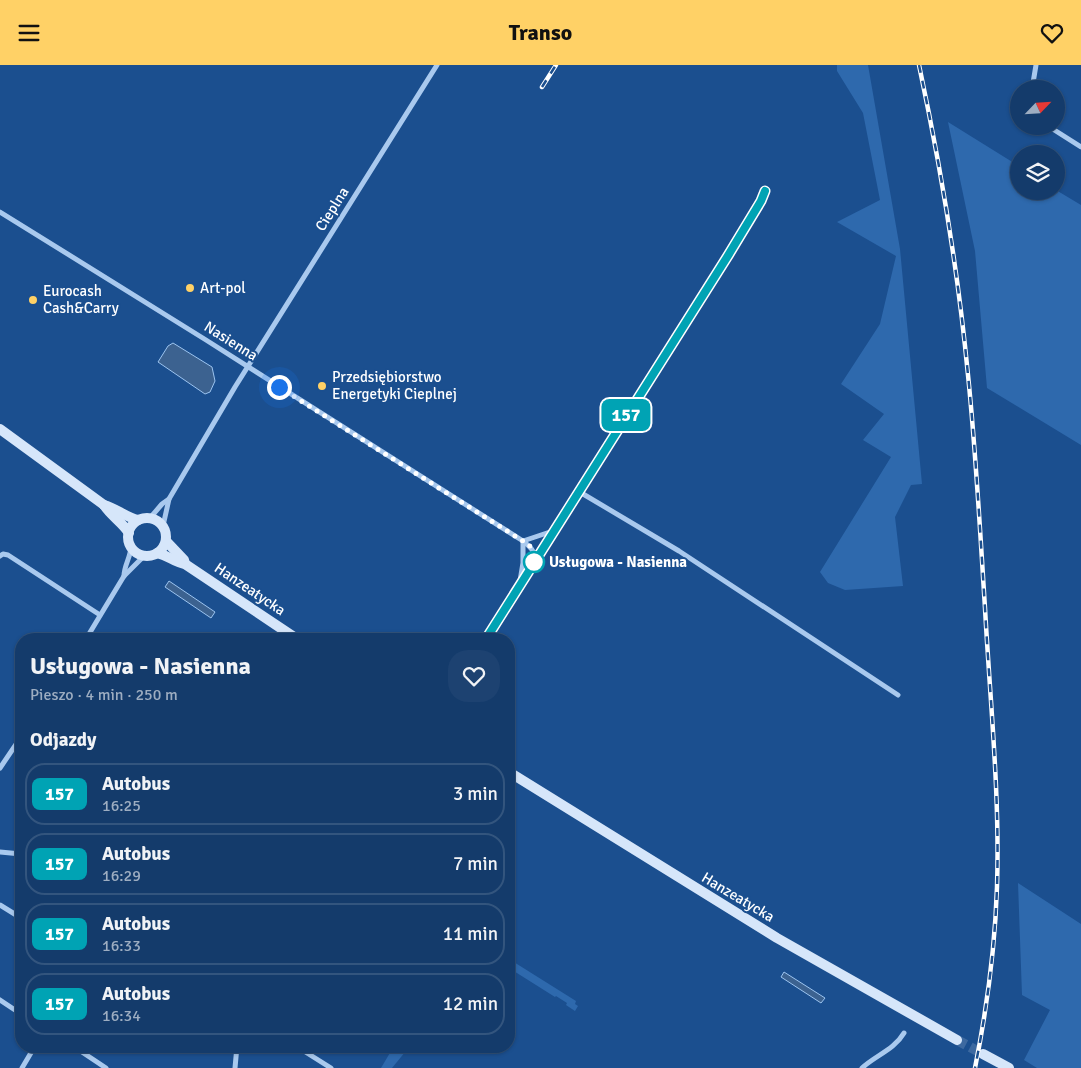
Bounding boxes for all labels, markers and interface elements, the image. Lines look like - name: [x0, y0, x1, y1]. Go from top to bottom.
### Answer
- icon: menu: [15, 19, 43, 47]
- text: Transo: [509, 19, 572, 46]
- icon: heart: [1038, 19, 1066, 47]
- north arrow: [1010, 80, 1065, 135]
- map controls: [1010, 80, 1065, 200]
- button: layers: [1010, 145, 1065, 200]
- street label: Cieplna: [311, 184, 353, 234]
- place label: Art-pol: [200, 279, 246, 297]
- place label: Eurocash Cash&Carry: [43, 282, 119, 317]
- marker: Art-pol: [184, 282, 196, 294]
- marker: Eurocash Cash&Carry: [27, 294, 39, 306]
- street label: Nasienna: [201, 317, 261, 365]
- place label: Przedsiębiorstwo Energetyki Cieplnej: [332, 368, 457, 403]
- your location: [267, 375, 292, 400]
- marker: Przedsiębiorstwo Energetyki Cieplnej: [316, 380, 328, 392]
- line badge: 157: [597, 399, 655, 431]
- text: 157: [611, 404, 641, 426]
- marker: Usługowa - Nasienna: [523, 551, 545, 573]
- place label: Usługowa - Nasienna: [549, 553, 687, 571]
- street label: Hanzeatycka: [211, 559, 289, 619]
- button: heart: [448, 650, 500, 702]
- text: Usługowa - Nasienna: [30, 651, 251, 681]
- text: Pieszo · 4 min · 250 m: [30, 685, 178, 705]
- text: Odjazdy: [30, 728, 97, 752]
- text: Autobus: [102, 772, 170, 796]
- text: 3 min: [453, 782, 498, 806]
- text: 157: [45, 783, 74, 805]
- text: 16:25: [102, 796, 141, 816]
- text: Autobus: [102, 842, 170, 866]
- text: 7 min: [453, 852, 498, 876]
- text: 157: [45, 853, 74, 875]
- text: 16:29: [102, 866, 141, 886]
- street label: Hanzeatycka: [698, 868, 778, 926]
- text: Autobus: [102, 912, 170, 936]
- text: 11 min: [443, 922, 498, 946]
- text: 157: [45, 923, 74, 945]
- text: 16:33: [102, 936, 141, 956]
- text: Autobus: [102, 982, 170, 1006]
- text: 12 min: [443, 992, 498, 1016]
- text: 157: [45, 993, 74, 1015]
- text: 16:34: [102, 1006, 141, 1026]

